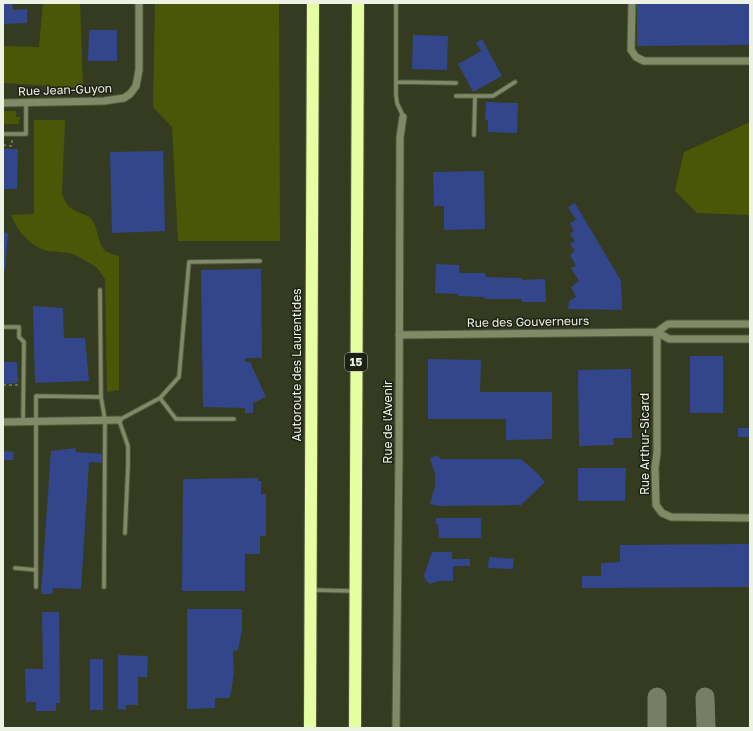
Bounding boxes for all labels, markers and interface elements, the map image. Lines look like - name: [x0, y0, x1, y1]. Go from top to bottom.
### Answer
- street label: Rue Jean-Guyon: [18, 80, 112, 99]
- street label: Autoroute des Laurentides: [289, 288, 304, 442]
- street label: Rue des Gouverneurs: [467, 313, 589, 330]
- road number: 15: [345, 353, 367, 371]
- street label: Rue de l'Avenir: [380, 380, 395, 464]
- street label: Rue Arthur-Sicard: [637, 393, 652, 495]

